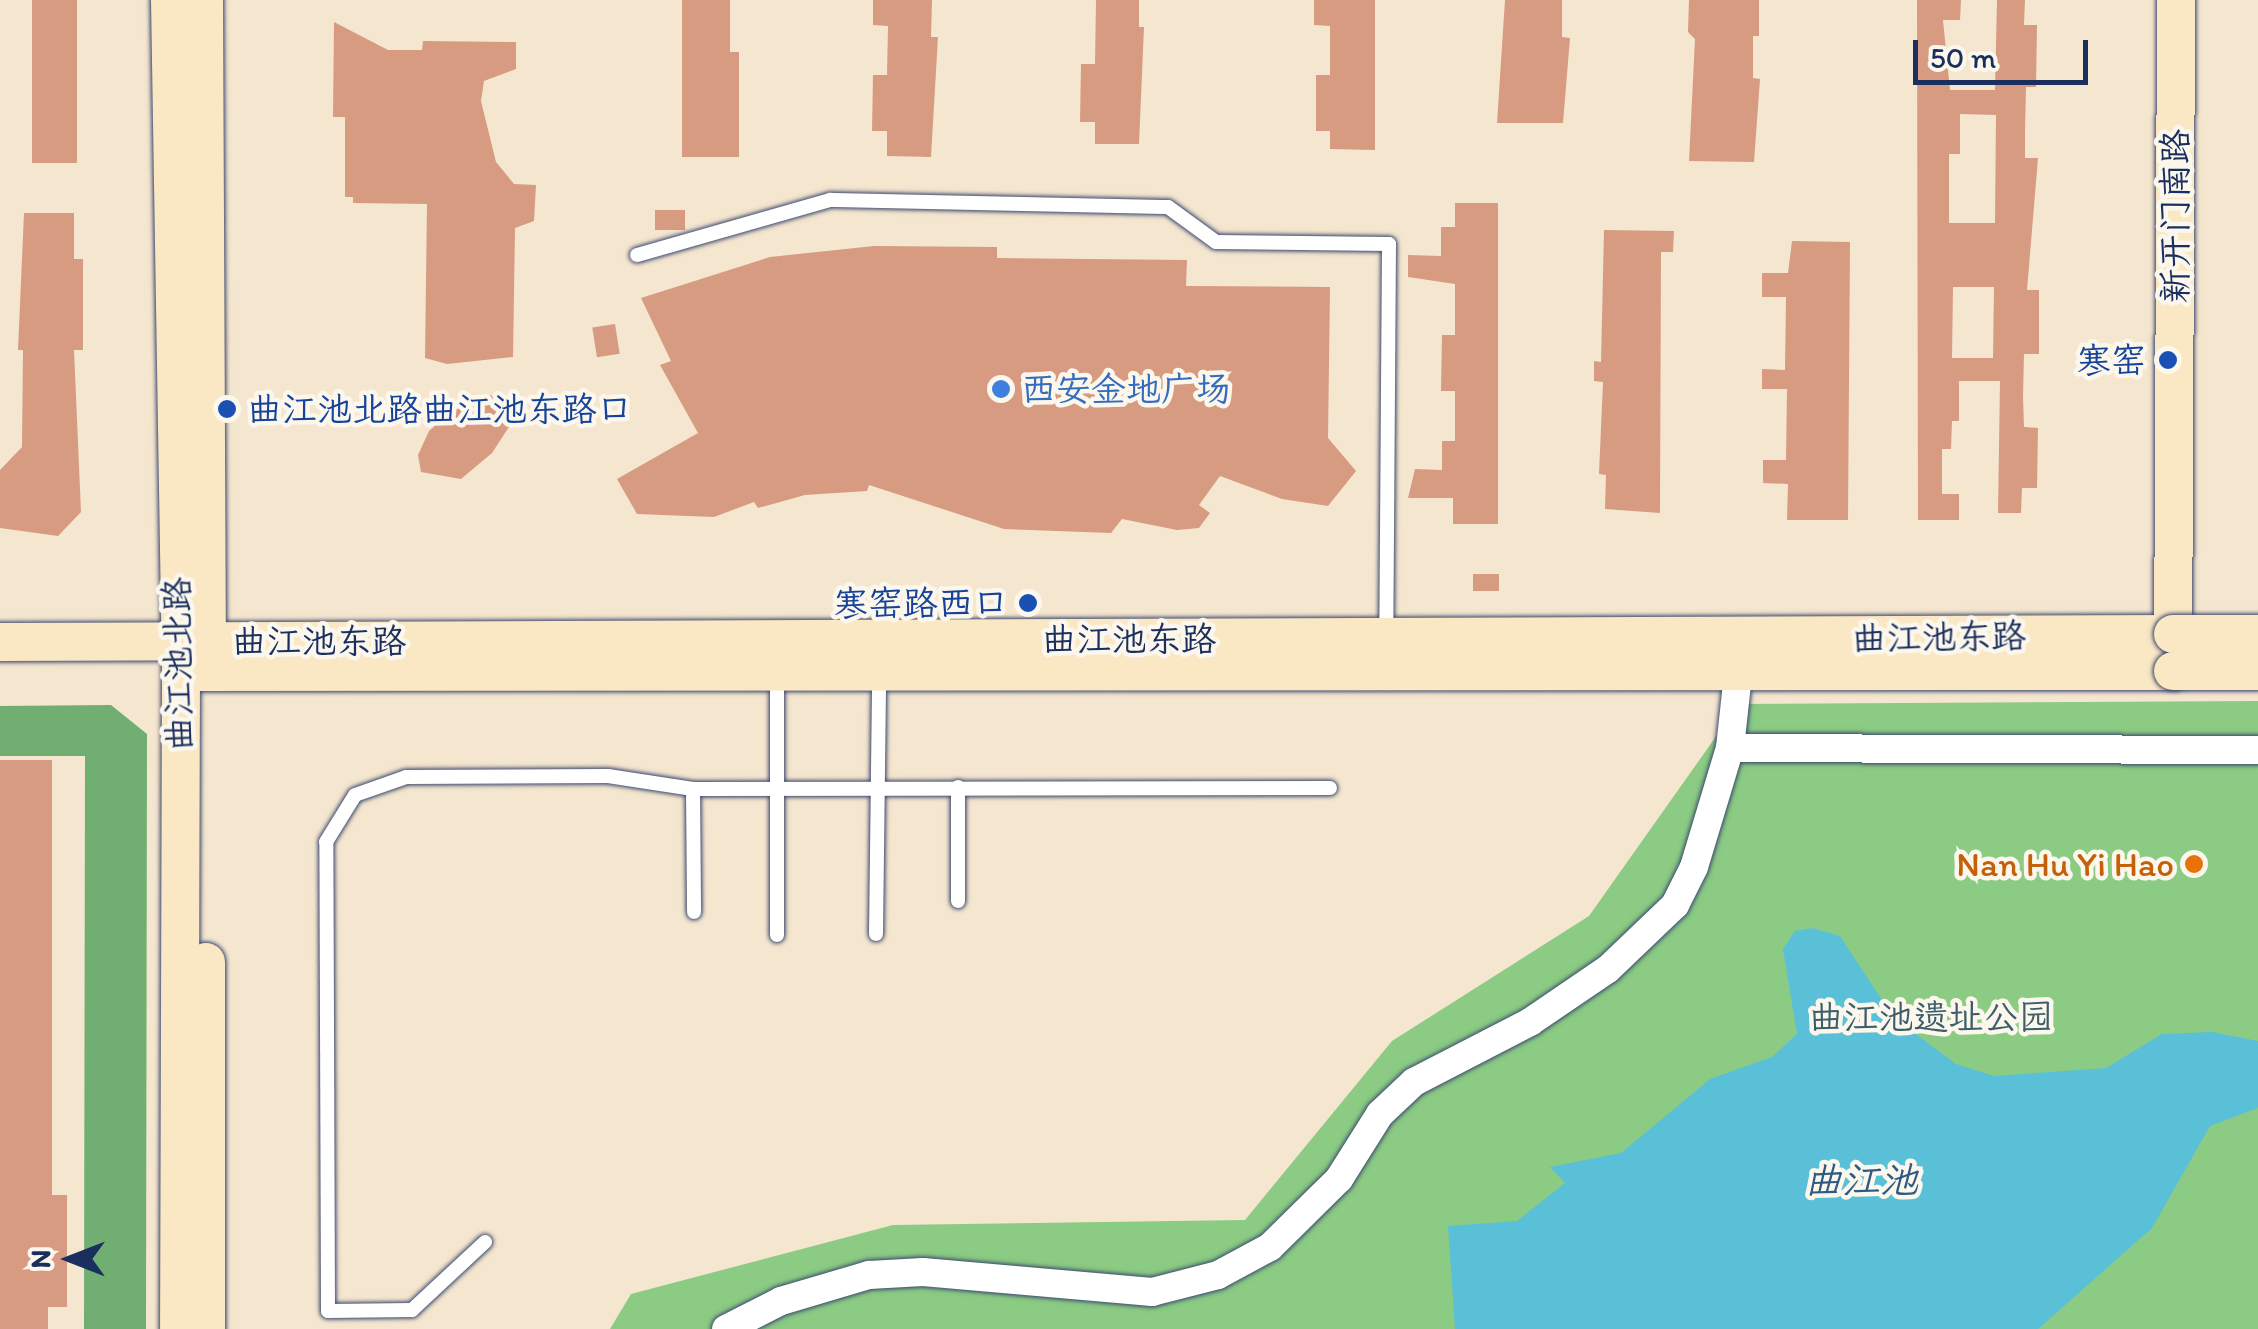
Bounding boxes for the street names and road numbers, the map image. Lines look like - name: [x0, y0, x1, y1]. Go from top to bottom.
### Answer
- street label: 新开门南路: [2154, 129, 2196, 303]
- street label: 曲江池北路: [155, 576, 201, 752]
- street label: 曲江池东路: [1851, 614, 2027, 660]
- street label: 曲江池东路: [1042, 618, 1216, 660]
- street label: 曲江池东路: [232, 620, 406, 662]

